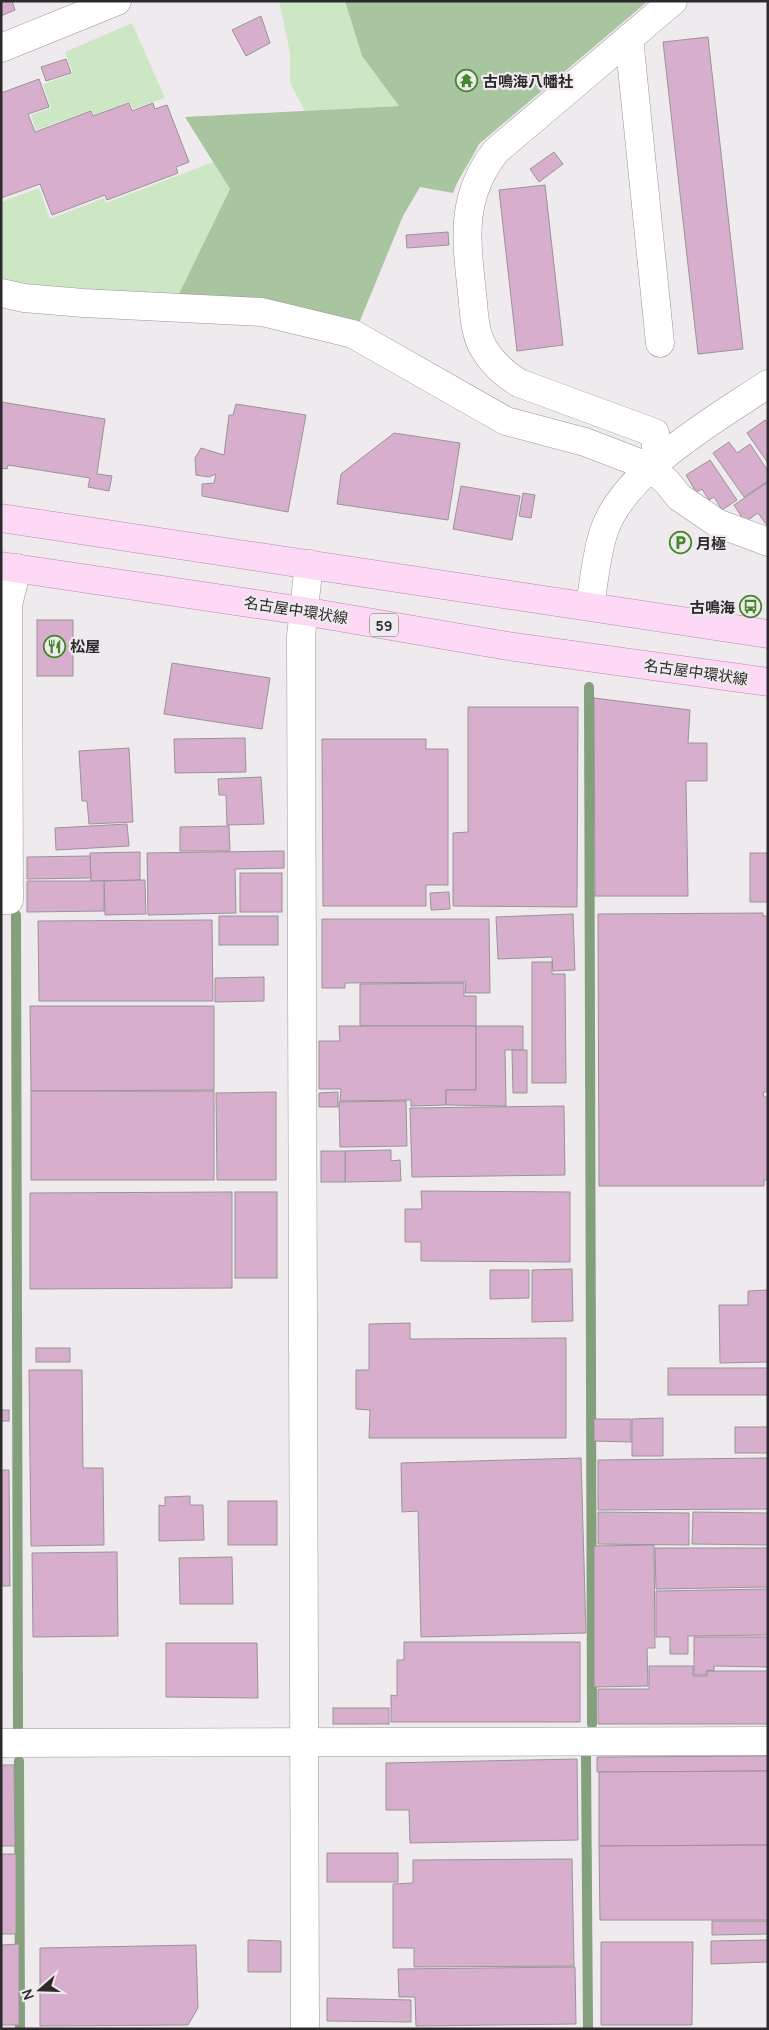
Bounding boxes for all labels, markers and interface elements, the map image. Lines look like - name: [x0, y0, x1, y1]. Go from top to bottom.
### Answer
- temple icon: 古鳴海八幡社: [455, 69, 479, 93]
- place label: 古鳴海八幡社: [483, 71, 573, 92]
- parking icon: 月極: [668, 531, 692, 555]
- place label: 月極: [696, 533, 726, 554]
- street label: 名古屋中環状線: [242, 591, 350, 629]
- bus stop icon: 古鳴海: [739, 595, 763, 619]
- place label: 古鳴海: [690, 597, 735, 618]
- road number: 59: [370, 614, 398, 636]
- restaurant icon: 松屋: [42, 634, 66, 658]
- place label: 松屋: [70, 636, 100, 657]
- street label: 名古屋中環状線: [643, 654, 749, 690]
- north arrow: [15, 1965, 65, 2015]
- text: N: [17, 1987, 38, 2003]

